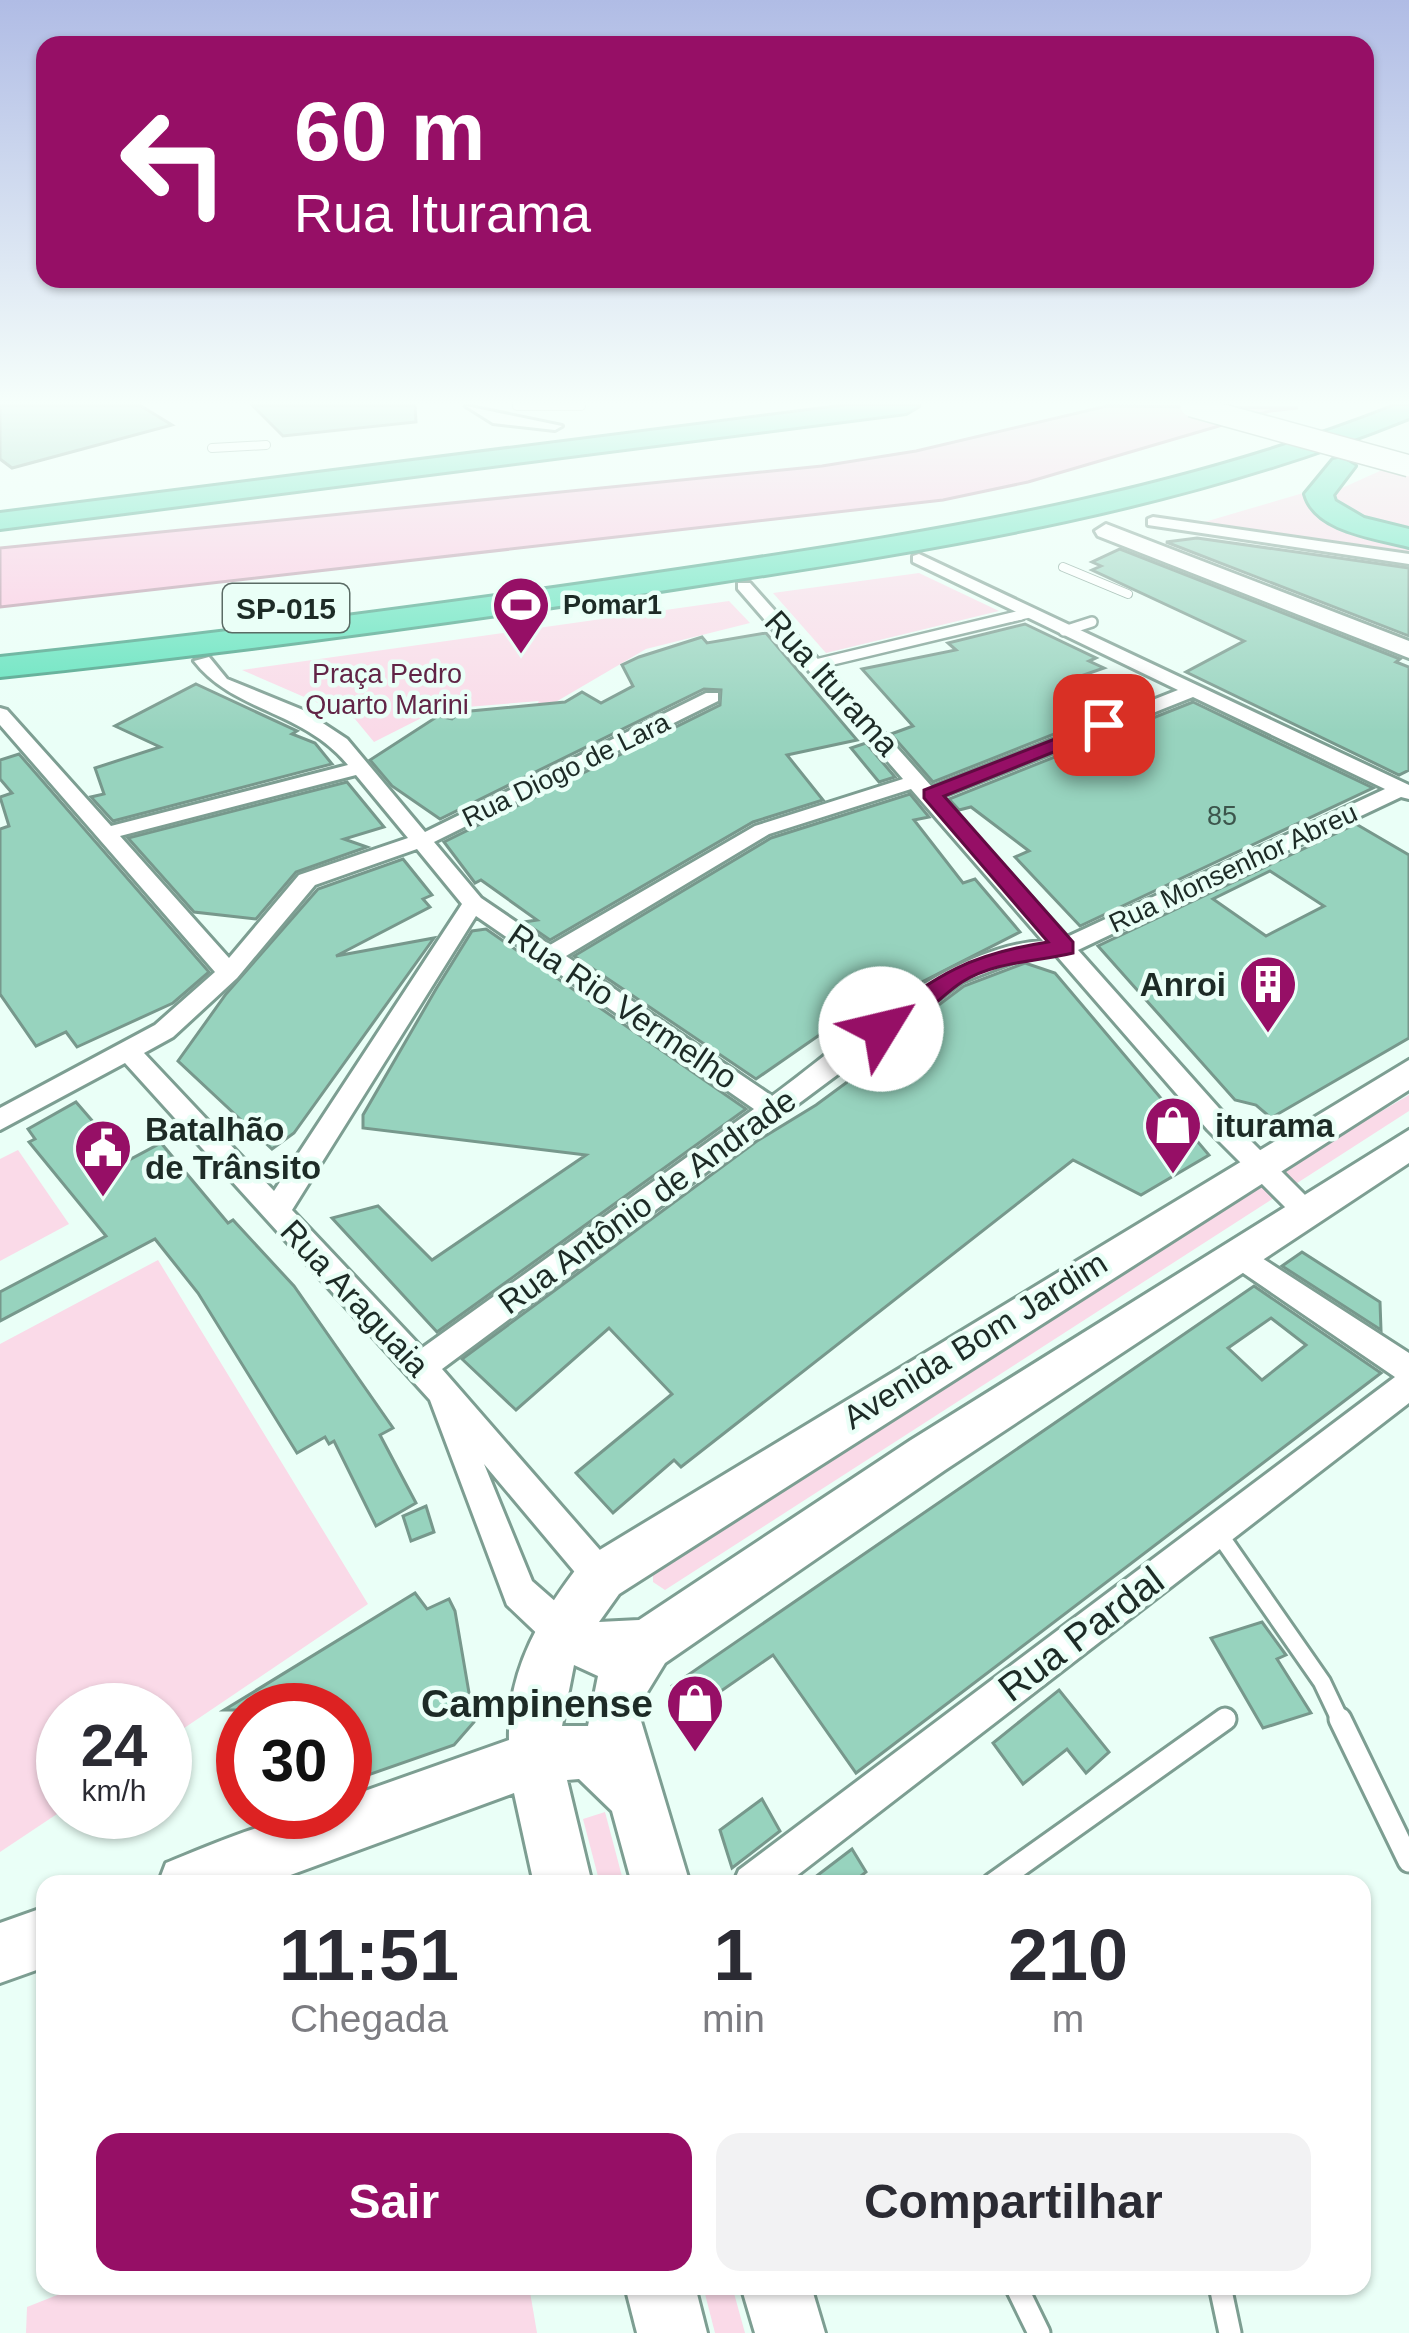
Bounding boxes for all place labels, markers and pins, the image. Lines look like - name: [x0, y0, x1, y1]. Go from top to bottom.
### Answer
- sports icon: Pomar1: [490, 574, 552, 656]
- place label: Pomar1: [563, 590, 662, 620]
- pin: [1053, 674, 1155, 776]
- building icon: Anroi: [1237, 953, 1299, 1035]
- place label: Anroi: [1140, 966, 1226, 1003]
- shop icon: iturama: [1142, 1094, 1204, 1176]
- place label: iturama: [1215, 1107, 1335, 1144]
- place label: Batalhão de Trânsito: [145, 1111, 321, 1186]
- public building icon: Batalhão de Trânsito: [72, 1117, 134, 1199]
- shop icon: Campinense: [664, 1672, 726, 1754]
- place label: Campinense: [421, 1682, 653, 1725]

